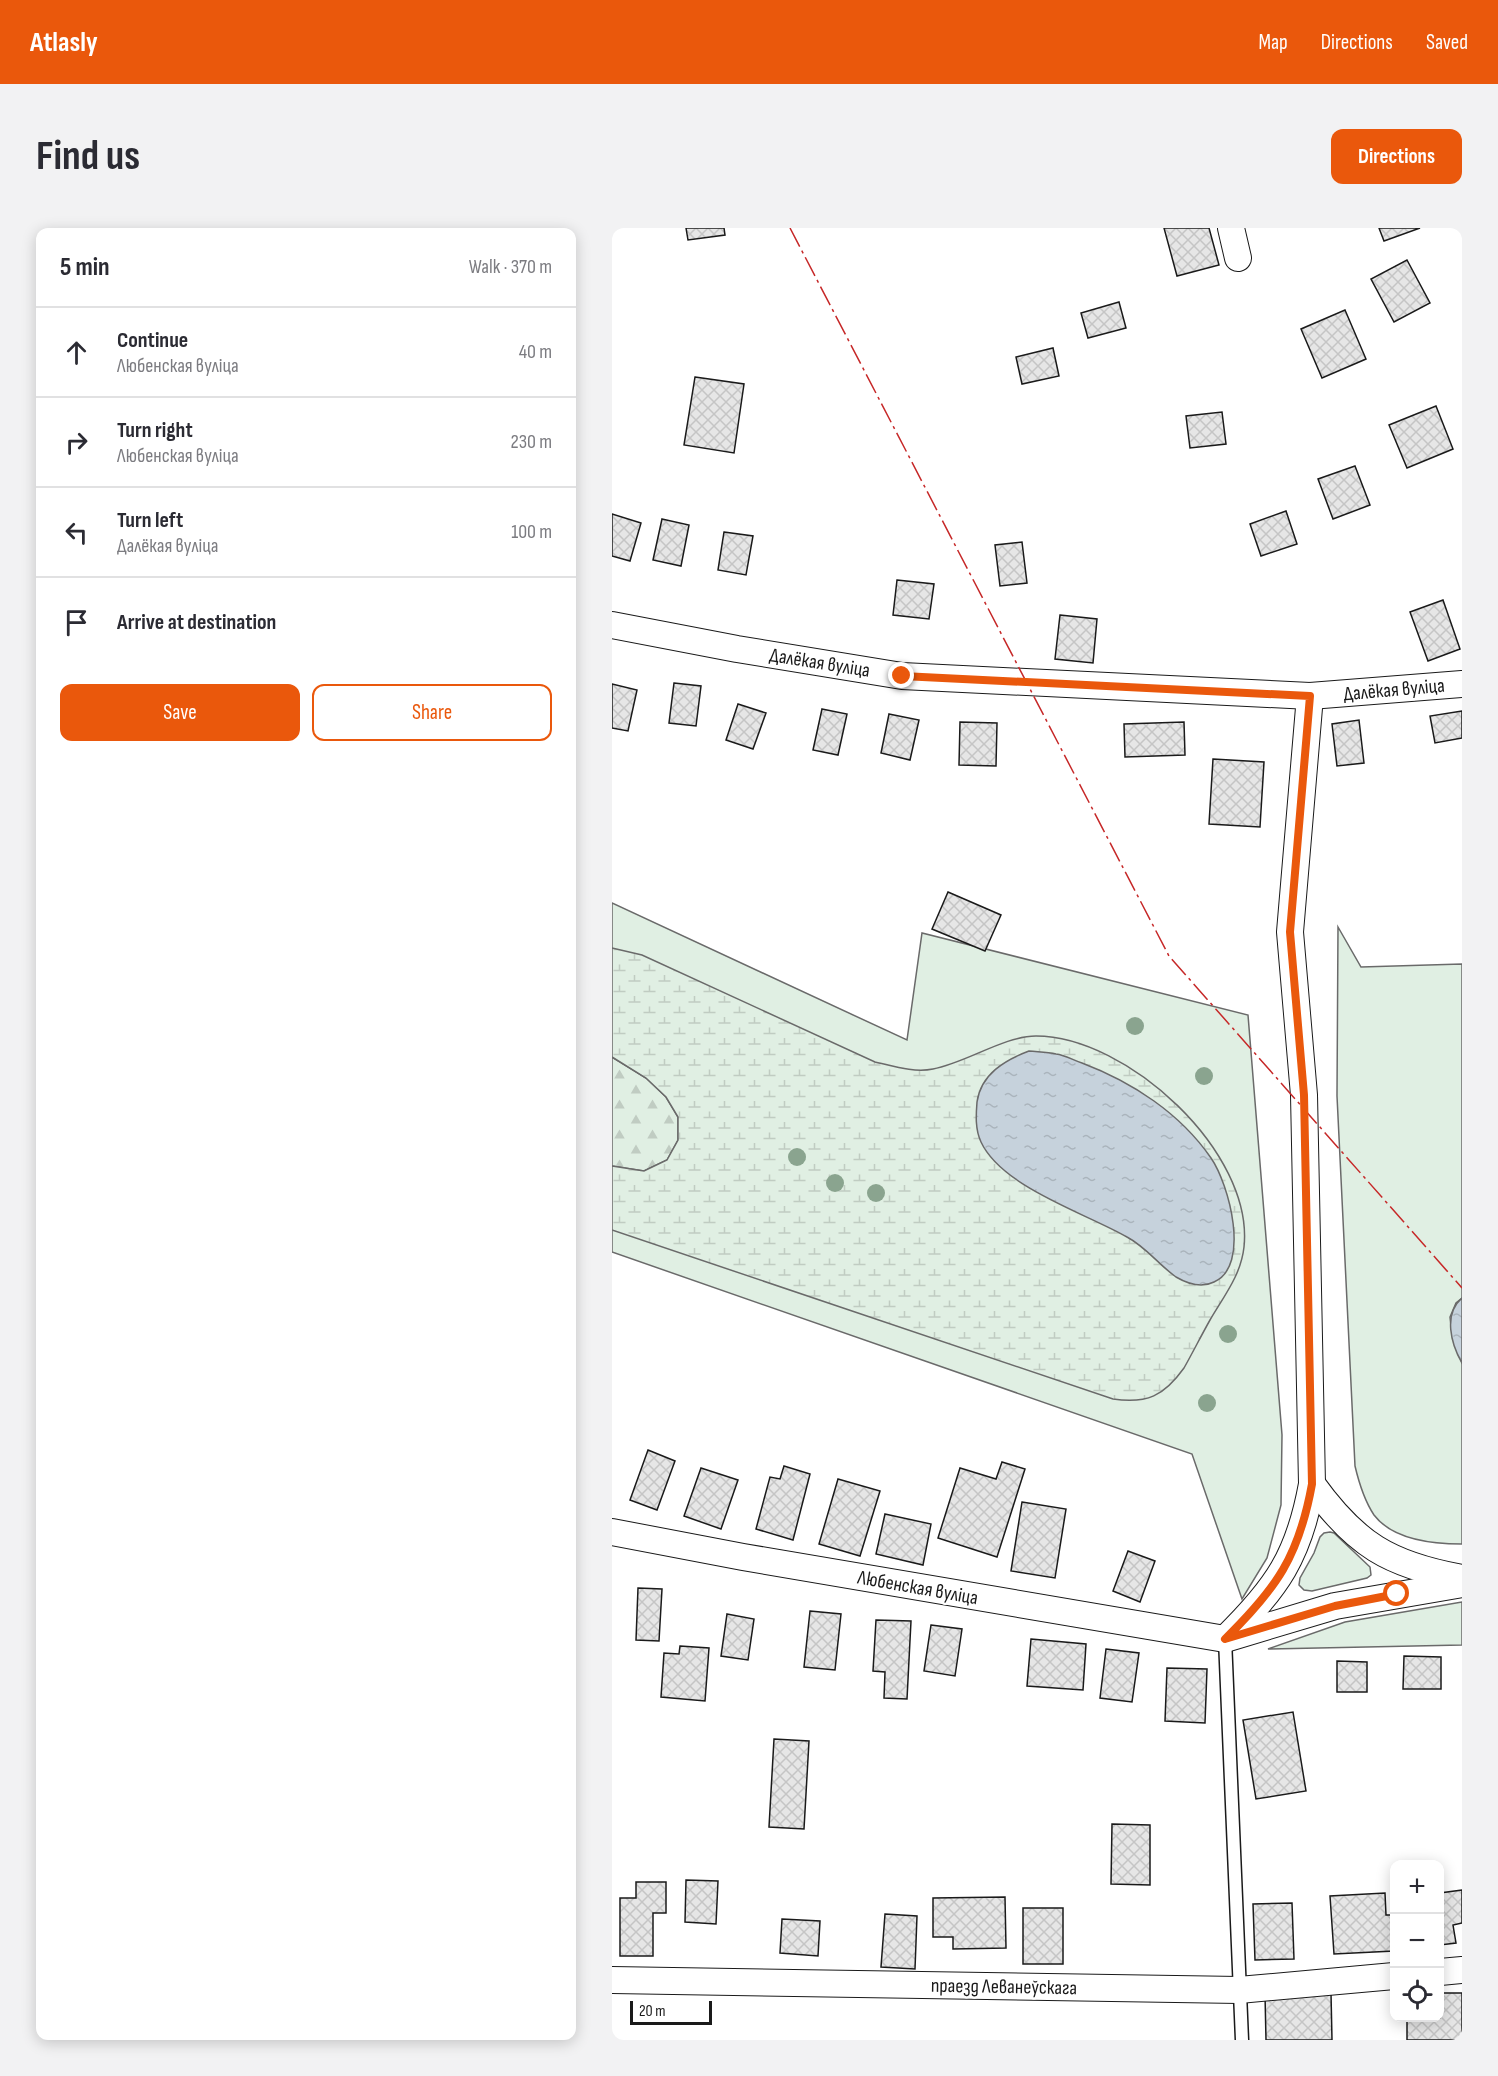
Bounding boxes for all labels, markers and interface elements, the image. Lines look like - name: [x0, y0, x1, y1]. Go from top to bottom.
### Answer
- text: Atlasly: [30, 26, 98, 59]
- text: Map: [1258, 30, 1288, 55]
- text: Directions: [1321, 30, 1393, 55]
- text: Saved: [1426, 30, 1468, 55]
- button: Directions: [1331, 129, 1462, 184]
- text: Find us: [36, 131, 140, 182]
- text: 5 min: [60, 252, 110, 283]
- text: Walk · 370 m: [469, 255, 552, 279]
- text: Continue: [117, 327, 188, 354]
- icon: ahead: [60, 336, 93, 369]
- text: 40 m: [519, 340, 552, 364]
- text: Любенская вуліца: [117, 354, 239, 378]
- text: Turn right: [117, 417, 193, 444]
- icon: right: [60, 426, 93, 459]
- text: 230 m: [510, 430, 552, 454]
- text: Любенская вуліца: [117, 444, 239, 468]
- text: Turn left: [117, 507, 183, 534]
- icon: left: [60, 516, 93, 549]
- text: 100 m: [511, 520, 552, 544]
- text: Далёкая вуліца: [117, 534, 218, 558]
- icon: arrive: [60, 606, 93, 639]
- text: Arrive at destination: [117, 609, 276, 636]
- street label: Далёкая вуліца: [768, 643, 872, 683]
- route end: [888, 662, 914, 688]
- street label: Далёкая вуліца: [1343, 674, 1446, 706]
- button: Save: [60, 684, 300, 741]
- button: Share: [312, 684, 552, 741]
- street label: Любенская вуліца: [855, 1565, 980, 1610]
- route start: [1383, 1580, 1409, 1606]
- map controls: [1390, 1860, 1444, 2022]
- button: +: [1390, 1860, 1444, 1914]
- button: −: [1390, 1914, 1444, 1968]
- button: locate: [1390, 1968, 1444, 2022]
- street label: праезд Леванеўскага: [931, 1974, 1077, 2000]
- scale bar: [630, 1998, 712, 2026]
- text: 20 m: [639, 2002, 666, 2021]

